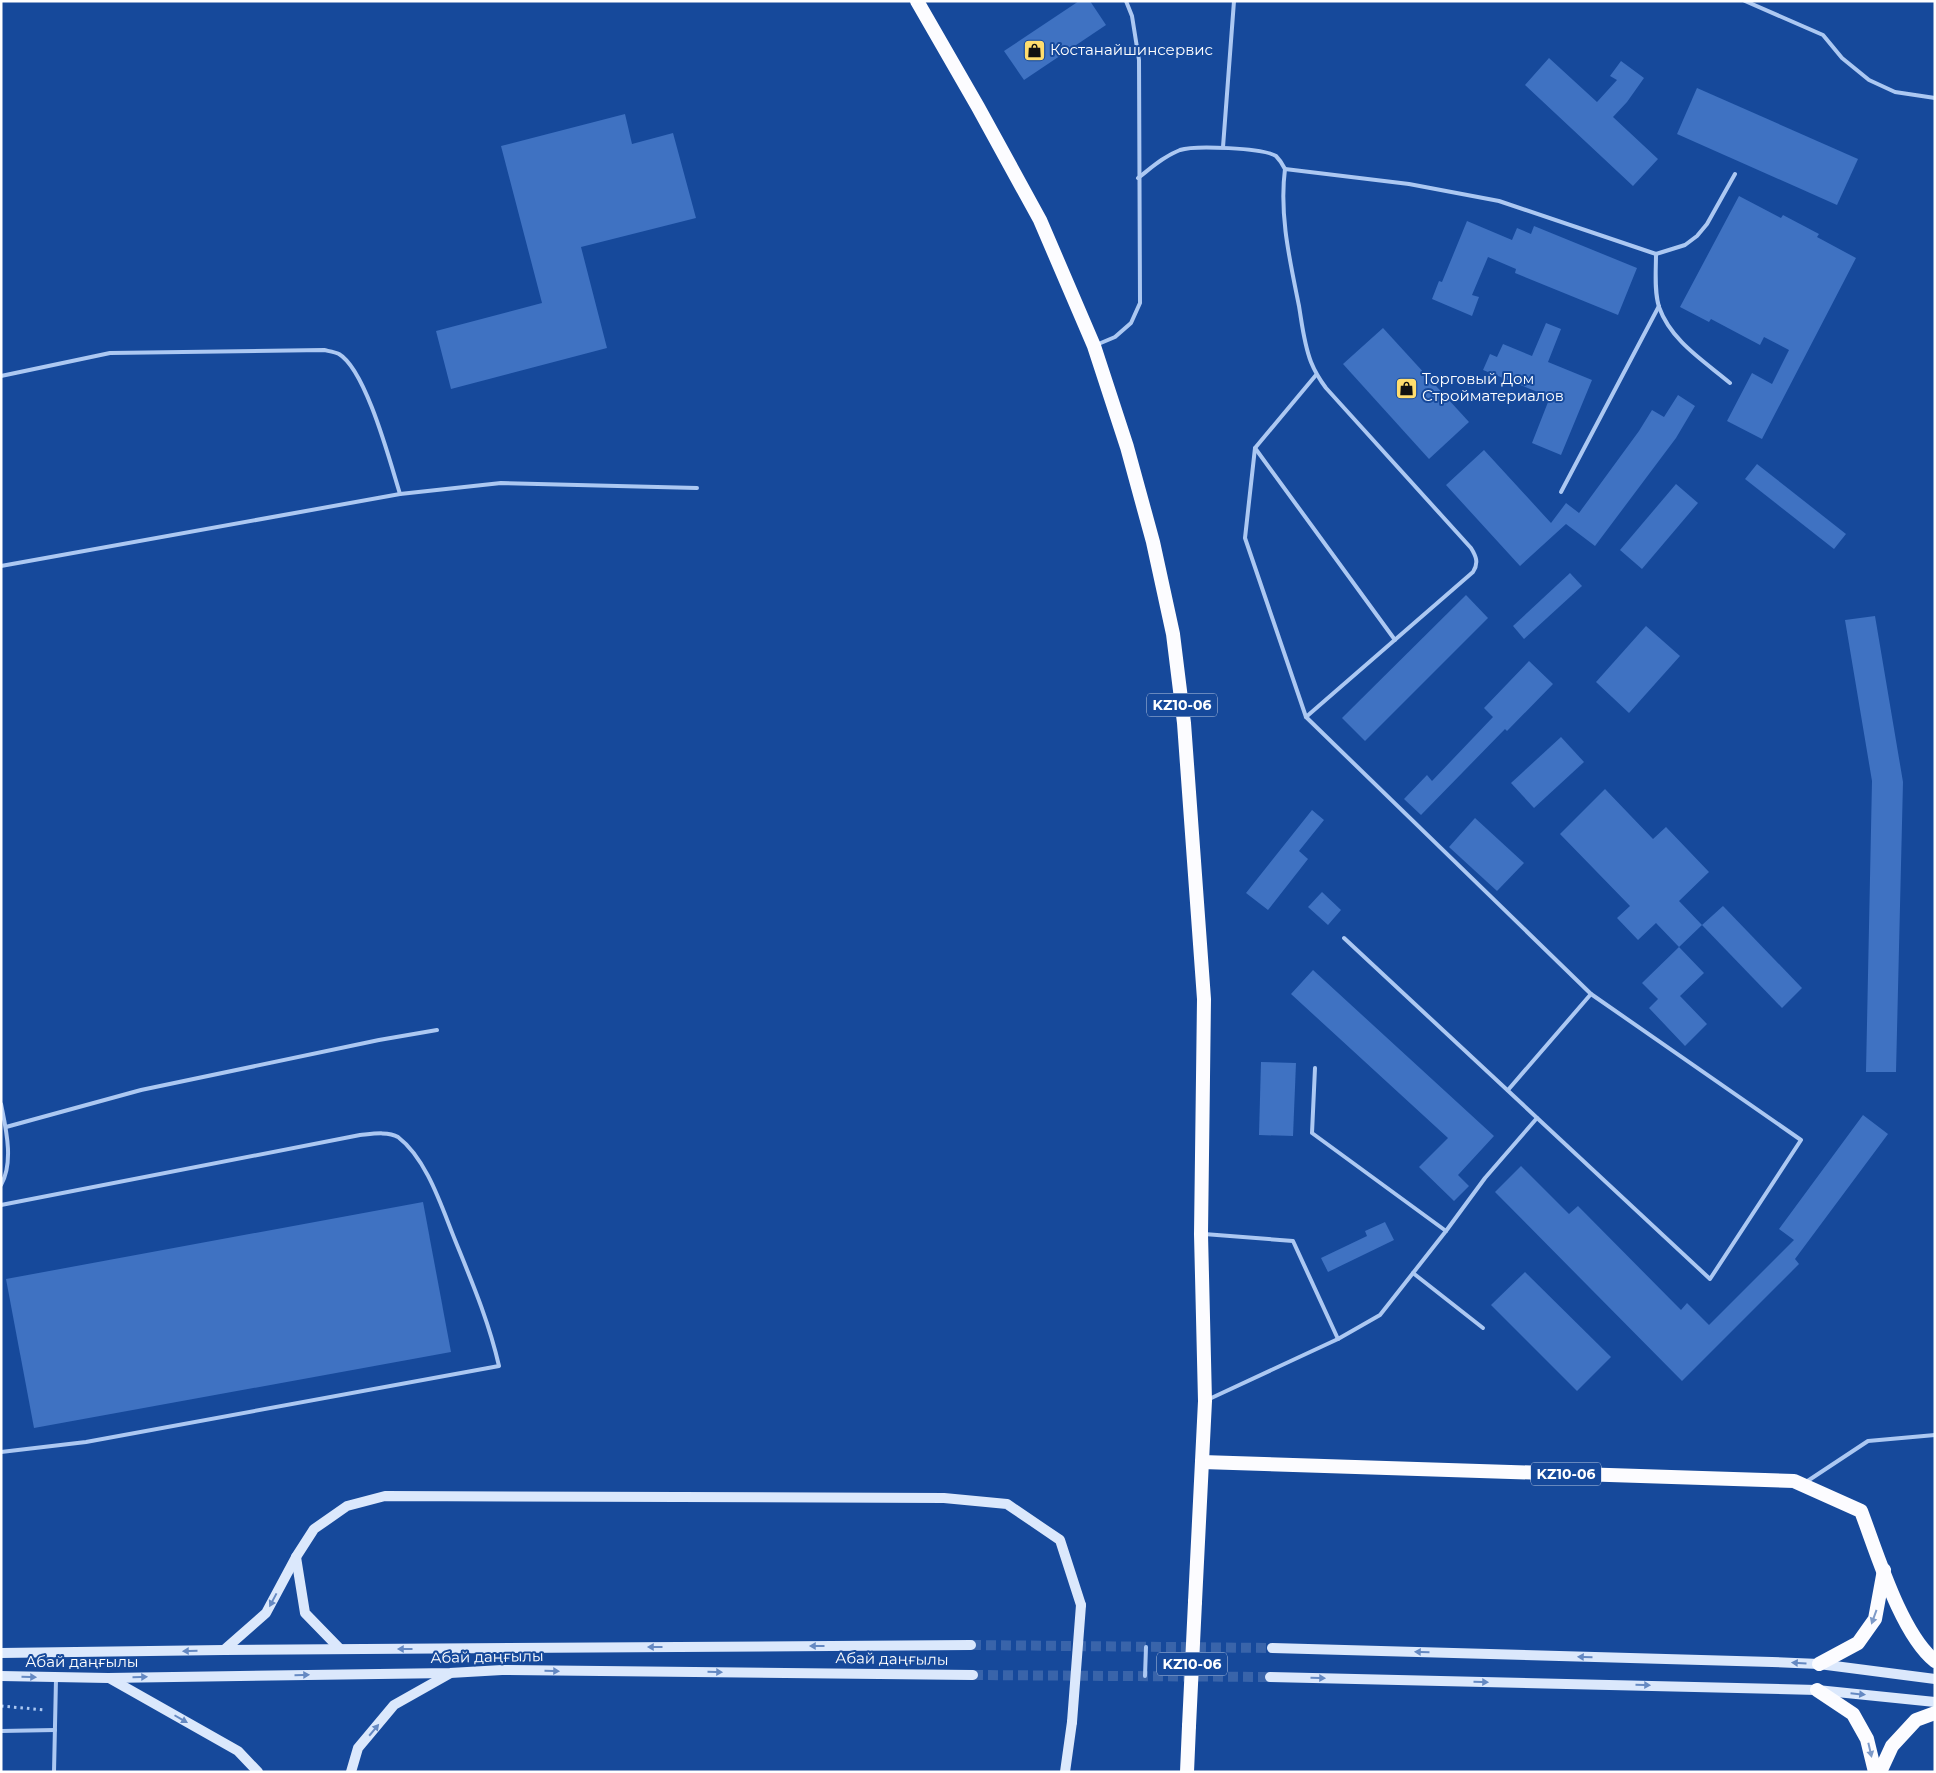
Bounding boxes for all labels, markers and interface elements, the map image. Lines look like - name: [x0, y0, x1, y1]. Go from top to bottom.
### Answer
- shop icon: Костанайшинсервис: [1022, 38, 1046, 62]
- place label: Костанайшинсервис: [1050, 40, 1213, 59]
- place label: Торговый Дом Стройматериалов: [1422, 369, 1564, 405]
- shop icon: Торговый Дом Стройматериалов: [1394, 376, 1418, 400]
- road number: KZ10-06: [1147, 694, 1217, 716]
- road number: KZ10-06: [1531, 1462, 1601, 1486]
- one-way arrow: [269, 1593, 277, 1607]
- one-way arrow: [1870, 1610, 1878, 1625]
- one-way arrow: [809, 1642, 825, 1650]
- one-way arrow: [647, 1643, 663, 1651]
- one-way arrow: [397, 1645, 413, 1653]
- street label: Абай даңғылы: [430, 1646, 544, 1667]
- one-way arrow: [182, 1647, 198, 1655]
- street label: Абай даңғылы: [835, 1648, 949, 1669]
- one-way arrow: [1414, 1648, 1430, 1656]
- street label: Абай даңғылы: [25, 1652, 139, 1671]
- road number: KZ10-06: [1157, 1652, 1227, 1676]
- one-way arrow: [1576, 1653, 1592, 1661]
- one-way arrow: [1791, 1659, 1807, 1667]
- one-way arrow: [544, 1667, 560, 1675]
- one-way arrow: [707, 1668, 723, 1676]
- one-way arrow: [295, 1671, 311, 1679]
- one-way arrow: [21, 1673, 37, 1681]
- one-way arrow: [132, 1673, 148, 1681]
- one-way arrow: [1311, 1674, 1327, 1682]
- one-way arrow: [1473, 1678, 1489, 1686]
- one-way arrow: [1635, 1682, 1651, 1690]
- one-way arrow: [1850, 1690, 1866, 1698]
- one-way arrow: [174, 1715, 189, 1723]
- one-way arrow: [368, 1723, 379, 1736]
- one-way arrow: [1866, 1743, 1874, 1758]

